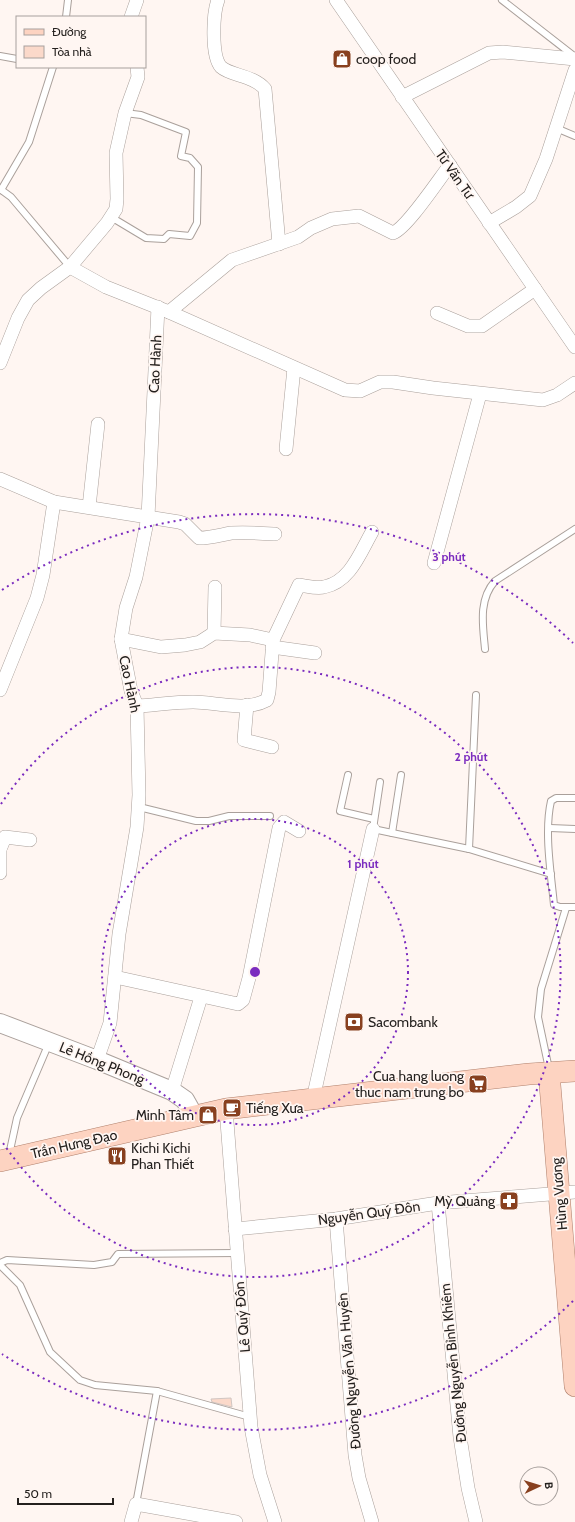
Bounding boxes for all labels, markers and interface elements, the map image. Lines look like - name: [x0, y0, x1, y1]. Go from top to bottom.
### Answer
- legend: [16, 16, 146, 68]
- text: Đường: [52, 24, 87, 39]
- text: Tòa nhà: [52, 44, 92, 59]
- shop icon: coop food: [331, 48, 353, 70]
- place label: coop food: [356, 50, 416, 68]
- street label: Từ Văn Tư: [432, 146, 479, 203]
- street label: Cao Hành: [144, 335, 166, 393]
- text: 3 phút: [432, 549, 466, 564]
- street label: Cao Hành: [115, 654, 145, 714]
- text: 2 phút: [454, 749, 488, 764]
- text: 1 phút: [347, 856, 379, 871]
- centre of rings: [248, 965, 262, 979]
- bank icon: Sacombank: [343, 1011, 365, 1033]
- place label: Sacombank: [368, 1013, 438, 1031]
- street label: Lê Hồng Phong: [57, 1038, 148, 1089]
- place label: Cua hang luong thuc nam trung bo: [355, 1067, 465, 1101]
- supermarket icon: Cua hang luong thuc nam trung bo: [467, 1073, 489, 1095]
- cafe icon: Tiếng Xưa: [221, 1097, 243, 1119]
- place label: Tiếng Xưa: [246, 1099, 304, 1117]
- shop icon: Minh Tâm: [197, 1104, 219, 1126]
- place label: Minh Tâm: [136, 1106, 194, 1124]
- street label: Trần Hưng Đạo: [29, 1125, 119, 1163]
- place label: Kichi Kichi Phan Thiết: [131, 1139, 194, 1173]
- restaurant icon: Kichi Kichi Phan Thiết: [106, 1145, 128, 1167]
- street label: Hùng Vương: [547, 1156, 571, 1231]
- pharmacy icon: Mỳ Quảng: [498, 1190, 520, 1212]
- place label: Mỳ Quảng: [434, 1192, 496, 1210]
- street label: Nguyễn Quý Đôn: [317, 1197, 421, 1229]
- street label: Lê Quý Đôn: [230, 1281, 254, 1353]
- street label: Đường Nguyễn Bỉnh Khiêm: [436, 1283, 470, 1443]
- street label: Đường Nguyễn Văn Huyên: [333, 1292, 365, 1450]
- north arrow: [519, 1466, 559, 1506]
- scale bar: [18, 1480, 113, 1506]
- text: B: [542, 1481, 556, 1489]
- text: 50 m: [24, 1486, 52, 1501]

